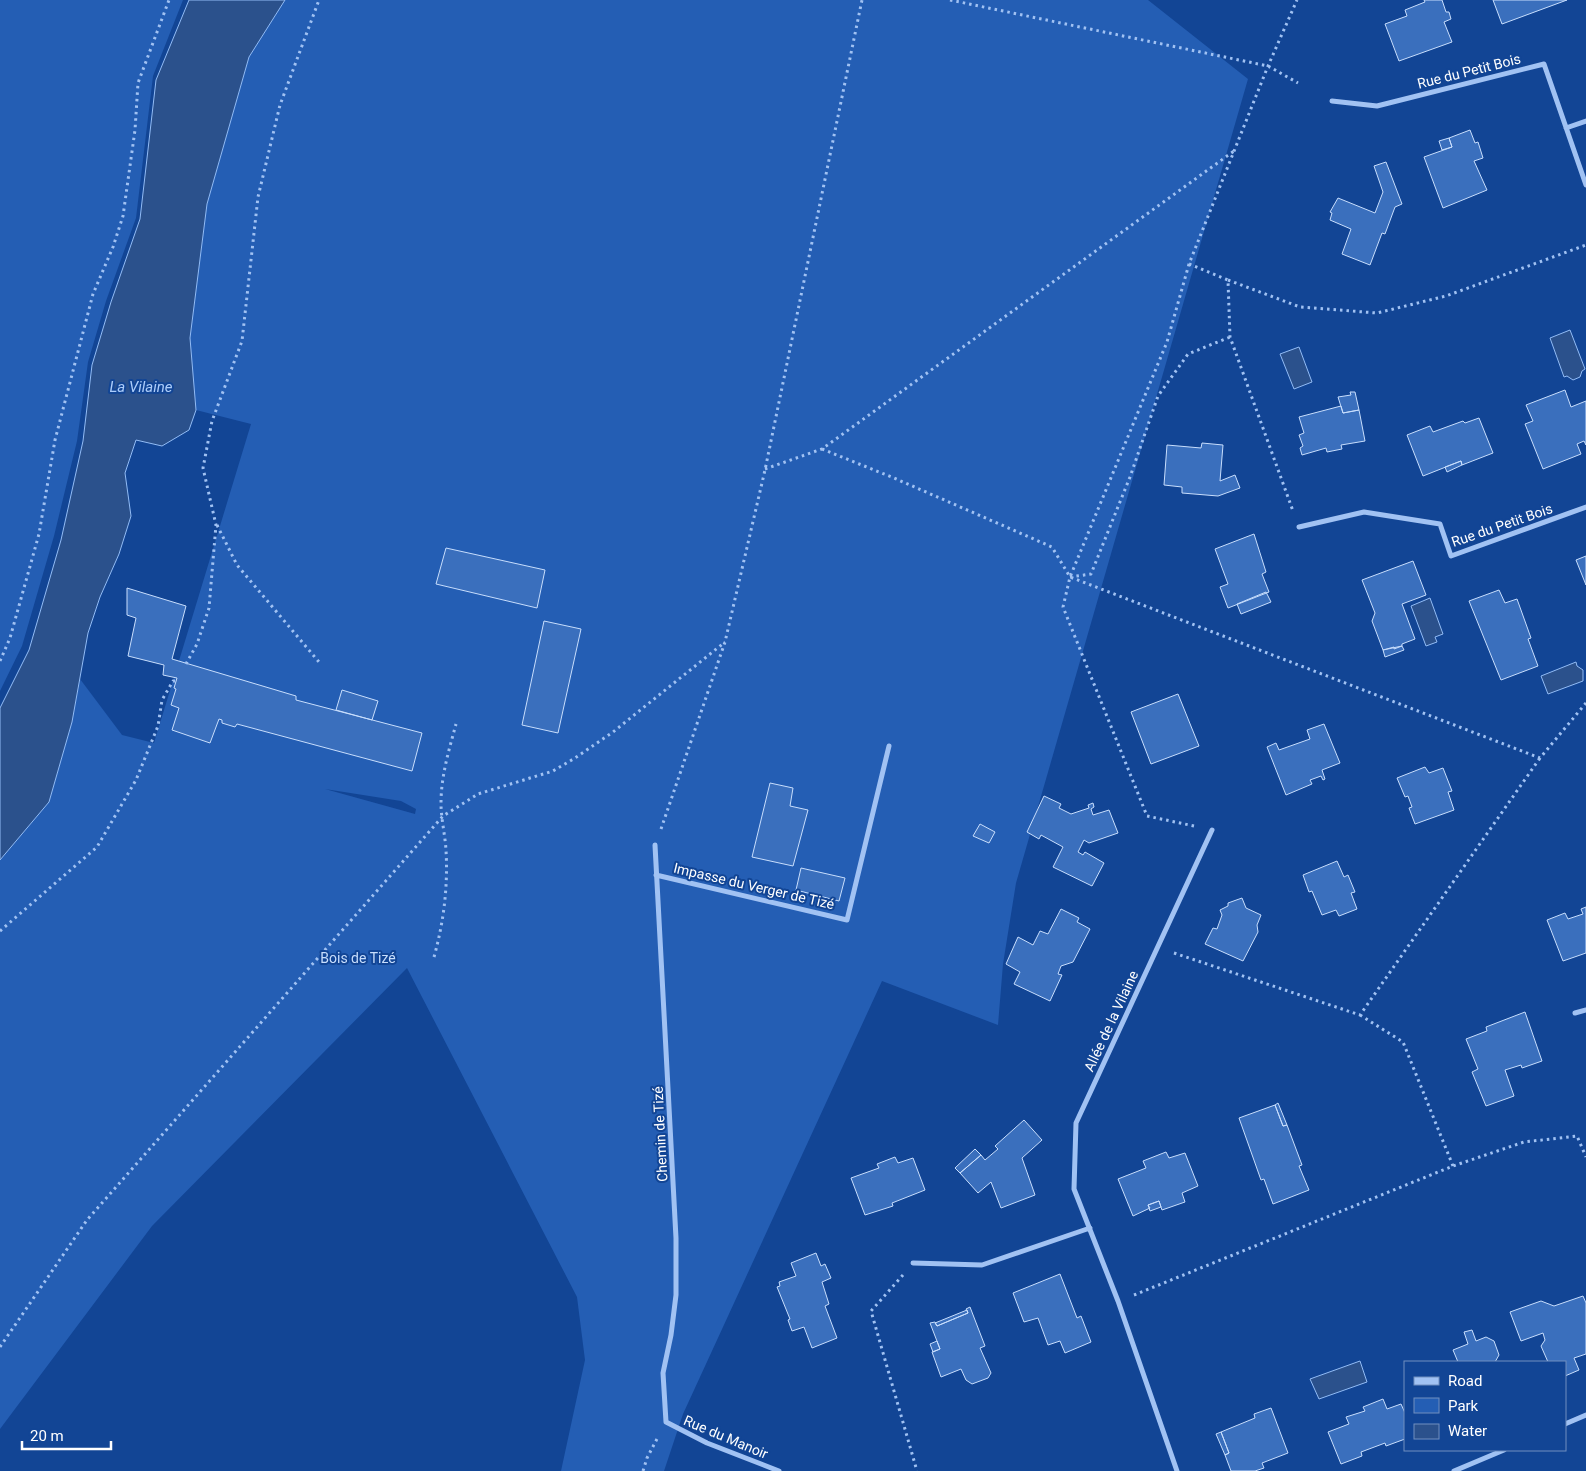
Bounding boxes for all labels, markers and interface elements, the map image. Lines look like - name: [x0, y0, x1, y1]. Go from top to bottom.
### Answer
- street label: Rue du Petit Bois: [1416, 50, 1522, 92]
- water label: La Vilaine: [110, 378, 173, 396]
- street label: Rue du Petit Bois: [1449, 500, 1555, 550]
- street label: Impasse du Verger de Tizé: [672, 860, 836, 912]
- park label: Bois de Tizé: [320, 950, 396, 966]
- street label: Allée de la Vilaine: [1081, 968, 1141, 1074]
- street label: Chemin de Tizé: [650, 1086, 670, 1182]
- legend: [1404, 1361, 1566, 1451]
- text: Road: [1448, 1372, 1482, 1390]
- text: Park: [1448, 1397, 1479, 1415]
- street label: Rue du Manoir: [681, 1412, 771, 1462]
- scale bar: [22, 1418, 111, 1450]
- text: Water: [1448, 1422, 1487, 1440]
- text: 20 m: [30, 1427, 64, 1445]

